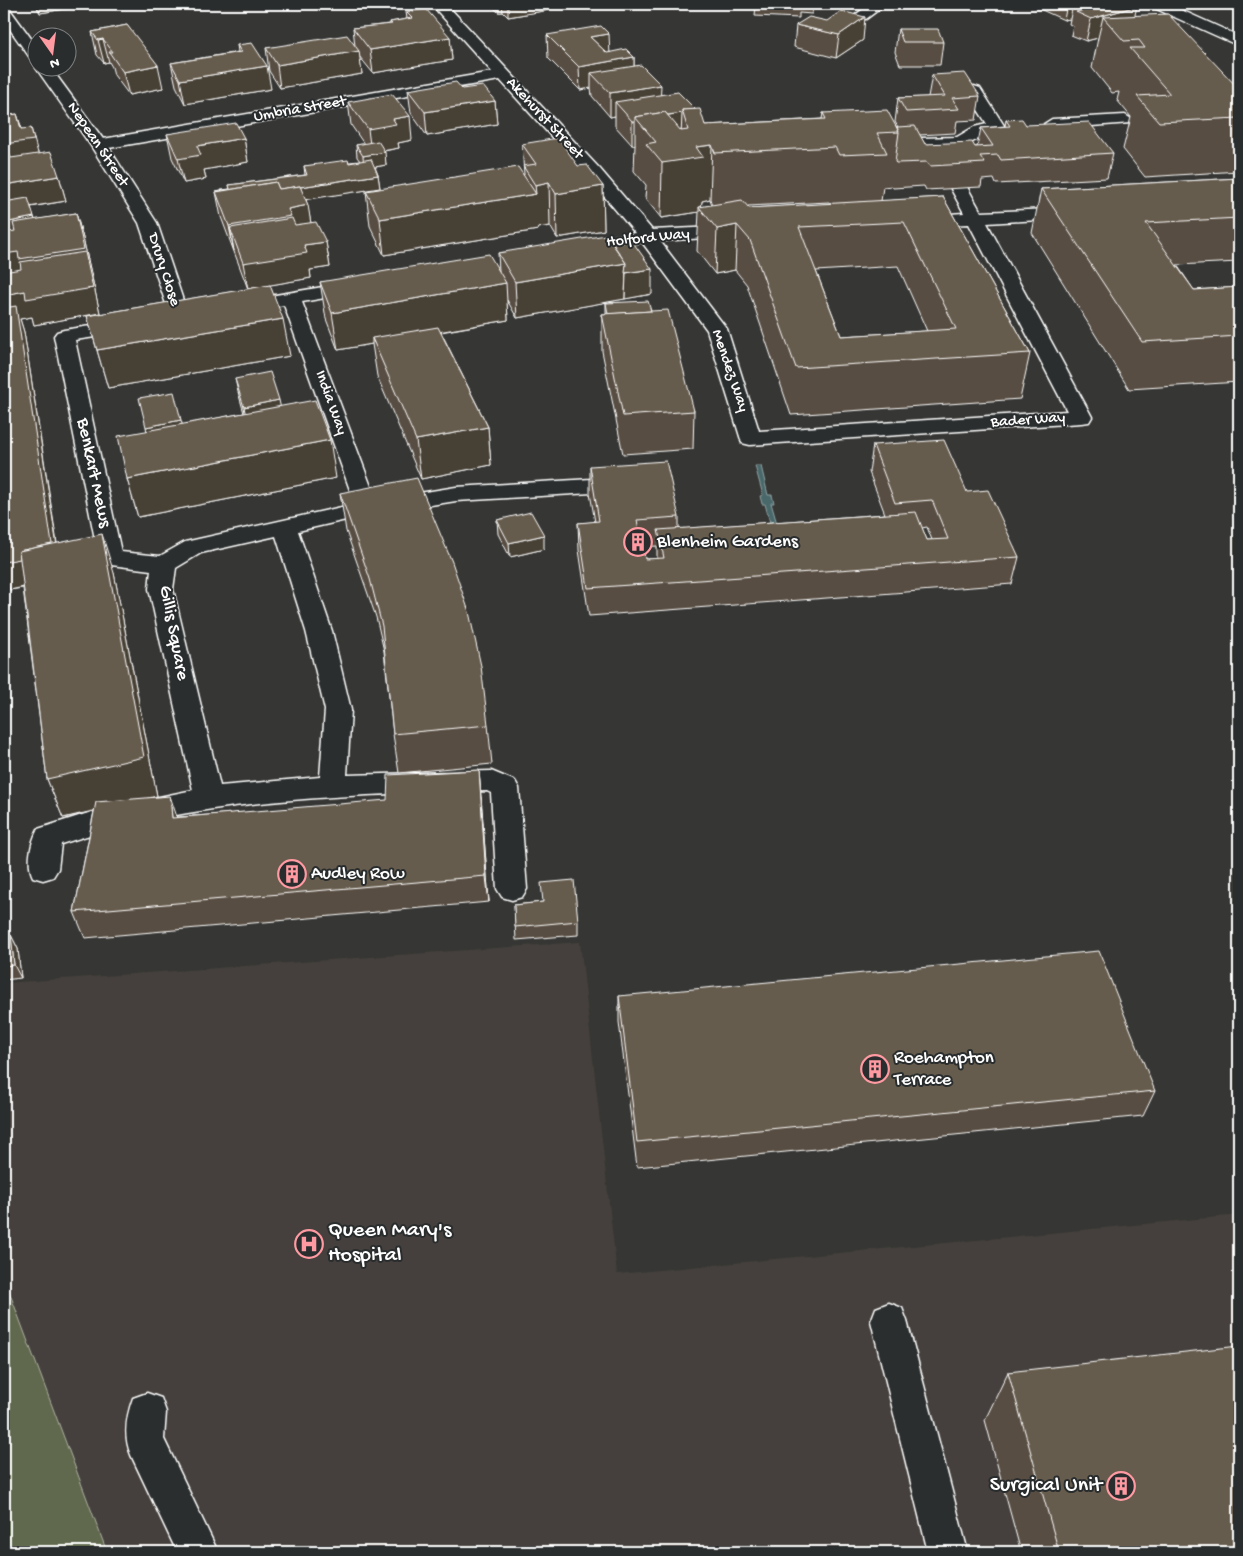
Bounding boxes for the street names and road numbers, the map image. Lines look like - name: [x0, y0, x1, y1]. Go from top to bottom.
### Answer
- street label: Akehurst Street: [501, 74, 588, 165]
- street label: Umbria Street: [252, 92, 349, 127]
- street label: Nepean Street: [62, 99, 133, 192]
- street label: Holford Way: [606, 225, 691, 253]
- street label: Drury Close: [142, 230, 184, 310]
- street label: Mendez Way: [706, 327, 752, 415]
- street label: India Way: [310, 368, 350, 438]
- street label: Bader Way: [989, 409, 1066, 433]
- street label: Benkart Mews: [70, 415, 116, 531]
- street label: Gillis Square: [153, 584, 194, 683]

